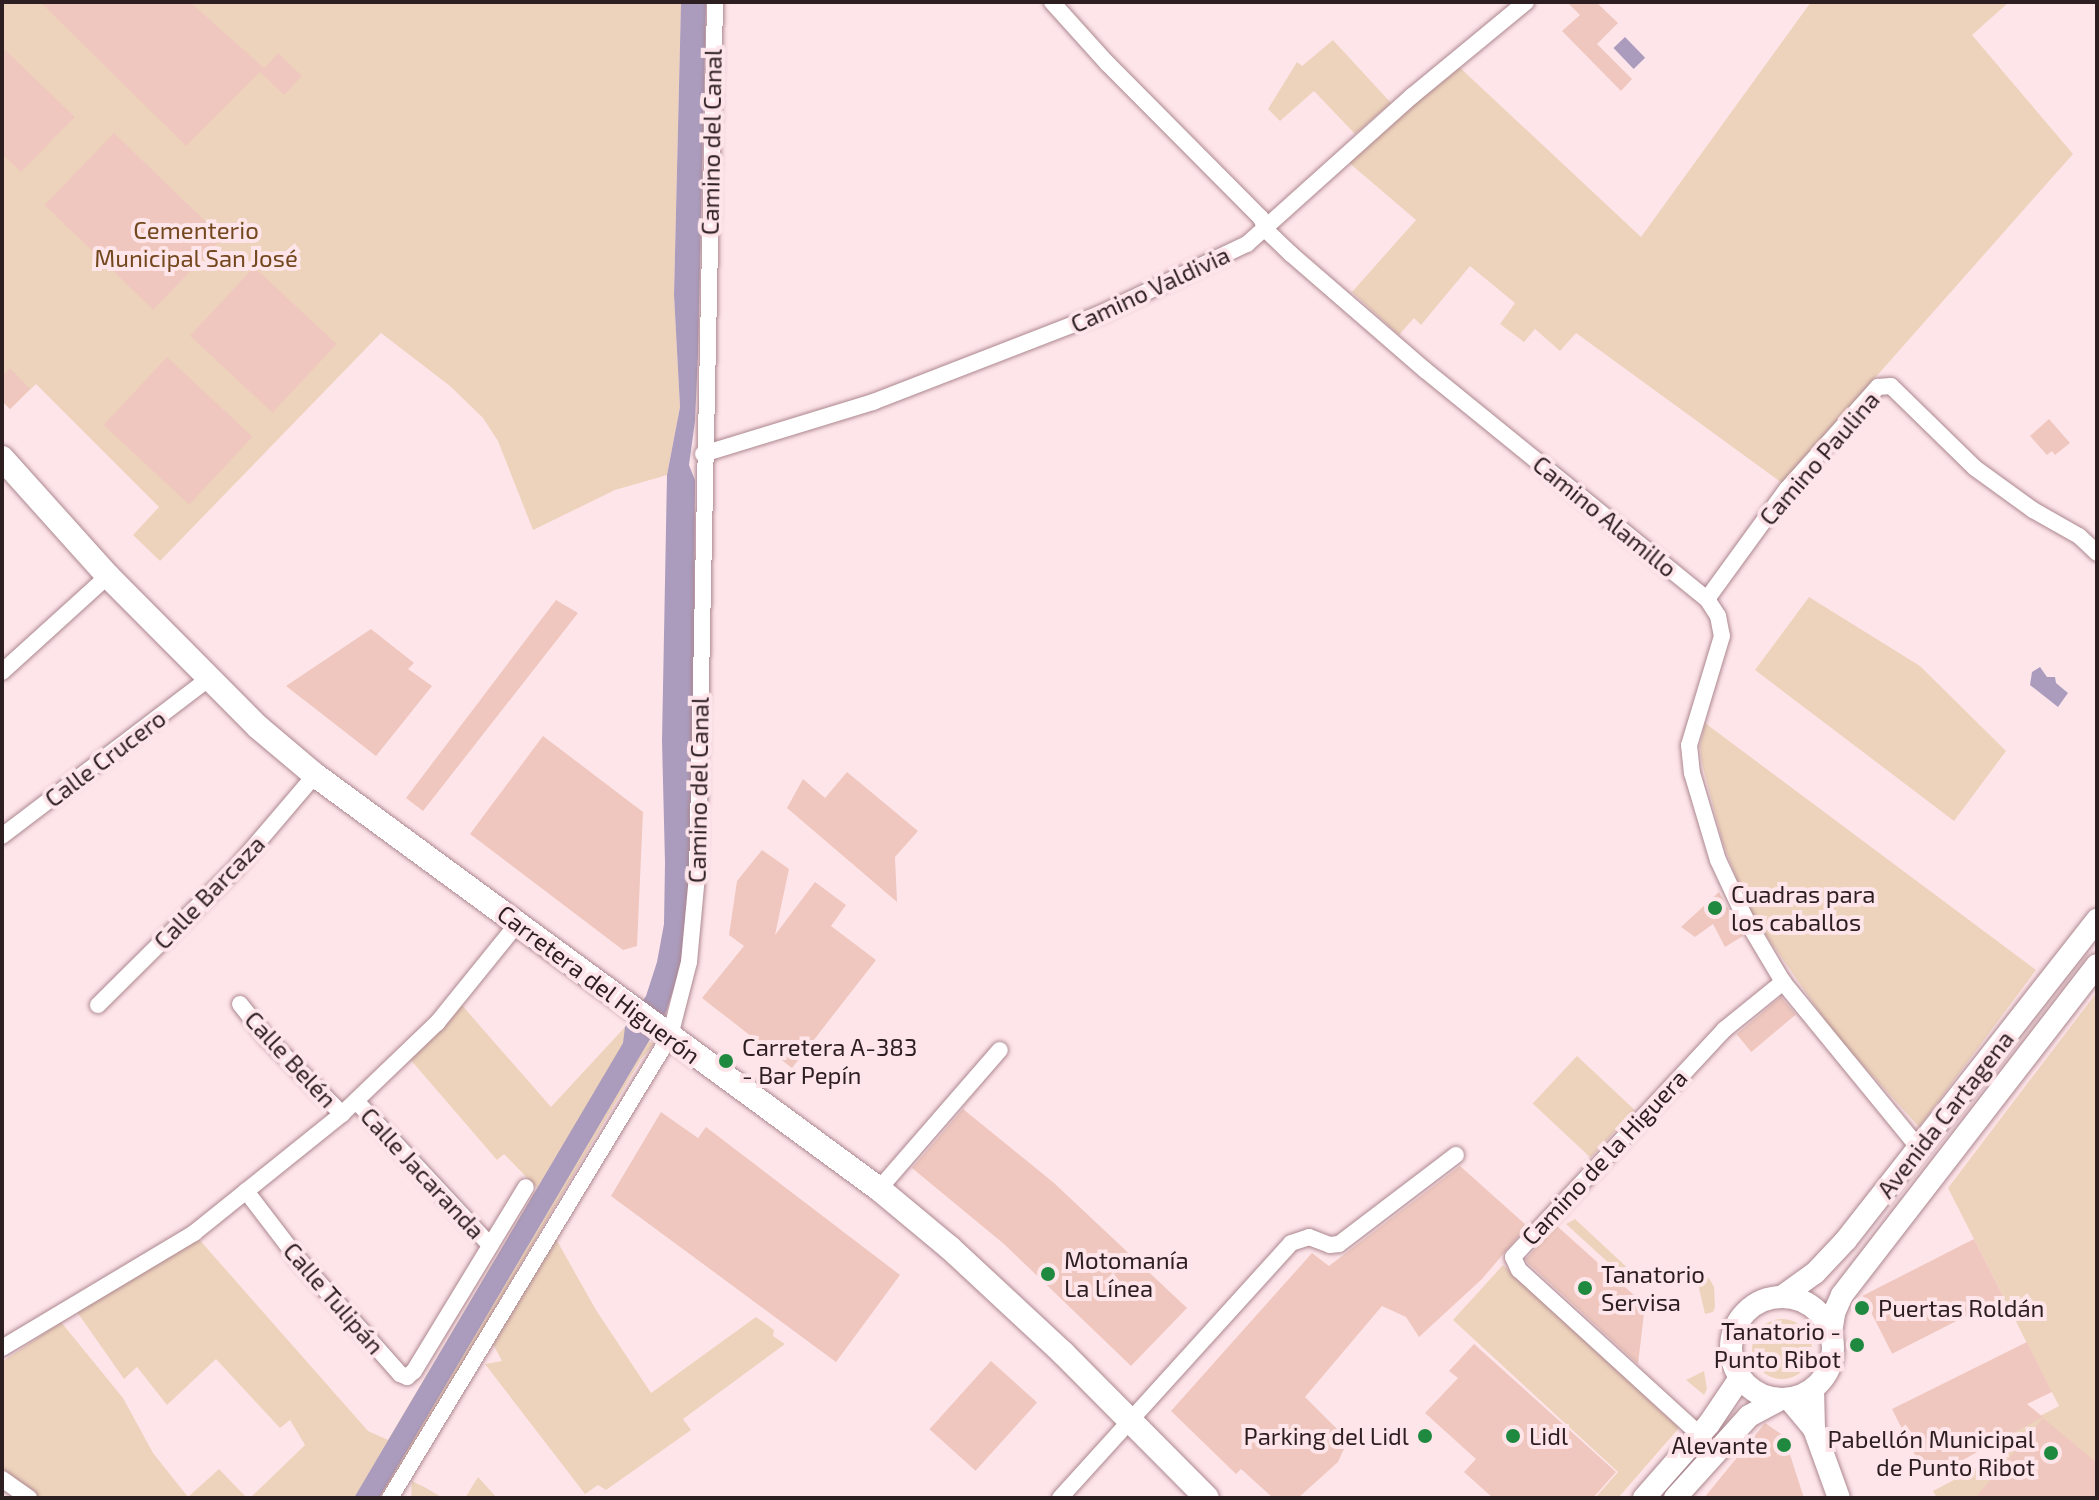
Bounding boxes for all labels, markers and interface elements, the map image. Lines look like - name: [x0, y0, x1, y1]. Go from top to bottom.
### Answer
- street label: Camino del Canal: [695, 48, 727, 236]
- park label: Cementerio Municipal San José: [94, 216, 298, 272]
- street label: Camino Valdivia: [1066, 239, 1234, 339]
- street label: Camino Paulina: [1753, 385, 1885, 531]
- street label: Camino Alamillo: [1527, 449, 1683, 583]
- street label: Camino del Canal: [682, 696, 714, 884]
- street label: Calle Crucero: [39, 703, 171, 813]
- street label: Calle Barcaza: [148, 829, 270, 955]
- place label: Cuadras para los caballos: [1731, 880, 1876, 936]
- street label: Carretera del Higuerón: [492, 898, 706, 1070]
- marker: Cuadras para los caballos: [1706, 899, 1724, 917]
- street label: Calle Belén: [239, 1005, 343, 1113]
- street label: Avenida Cartagena: [1871, 1025, 2019, 1203]
- place label: Carretera A-383 - Bar Pepín: [742, 1033, 918, 1089]
- marker: Carretera A-383 - Bar Pepín: [717, 1052, 735, 1070]
- street label: Camino de la Higuera: [1515, 1063, 1693, 1251]
- street label: Calle Jacaranda: [355, 1101, 491, 1245]
- street label: Calle Tulipán: [278, 1236, 390, 1360]
- place label: Motomanía La Línea: [1064, 1246, 1189, 1302]
- place label: Tanatorio Servisa: [1601, 1260, 1705, 1316]
- marker: Motomanía La Línea: [1039, 1265, 1057, 1283]
- marker: Tanatorio Servisa: [1576, 1279, 1594, 1297]
- place label: Puertas Roldán: [1878, 1294, 2045, 1322]
- marker: Puertas Roldán: [1853, 1299, 1871, 1317]
- place label: Tanatorio - Punto Ribot: [1714, 1317, 1841, 1373]
- marker: Tanatorio - Punto Ribot: [1848, 1336, 1866, 1354]
- place label: Parking del Lidl: [1243, 1422, 1409, 1450]
- place label: Lidl: [1529, 1422, 1568, 1450]
- place label: Pabellón Municipal de Punto Ribot: [1827, 1425, 2035, 1481]
- marker: Parking del Lidl: [1416, 1427, 1434, 1445]
- marker: Lidl: [1504, 1427, 1522, 1445]
- place label: Alevante: [1671, 1431, 1768, 1459]
- marker: Alevante: [1775, 1436, 1793, 1454]
- marker: Pabellón Municipal de Punto Ribot: [2042, 1444, 2060, 1462]

